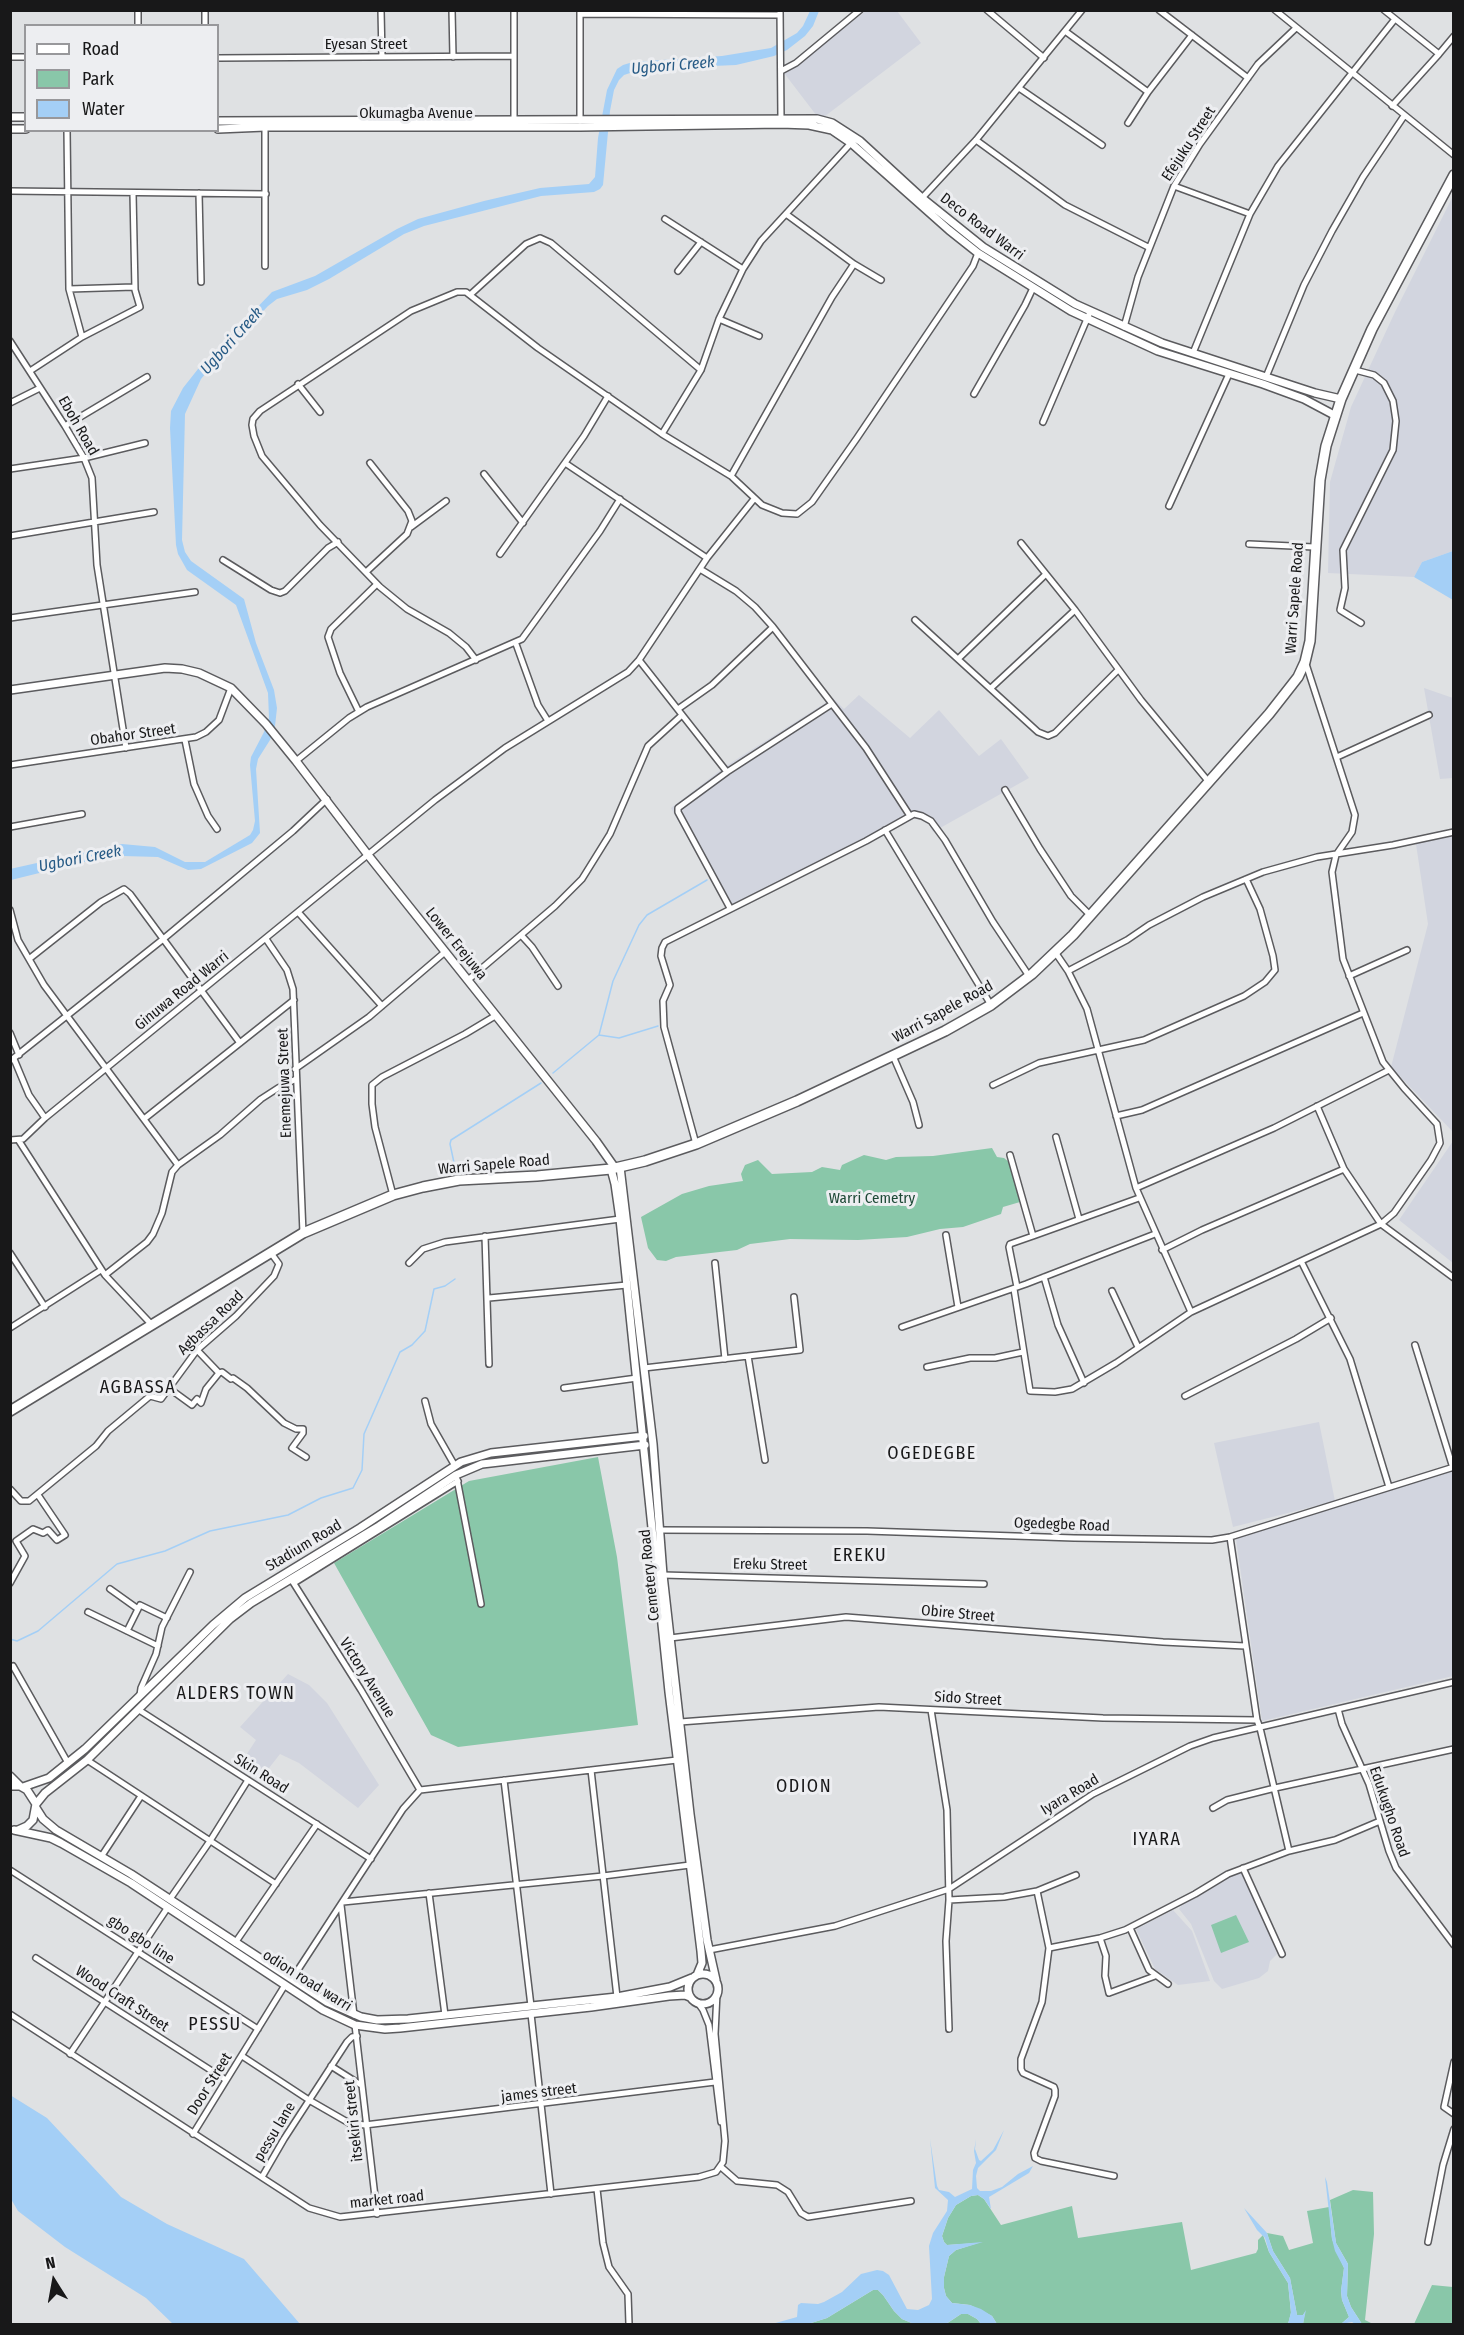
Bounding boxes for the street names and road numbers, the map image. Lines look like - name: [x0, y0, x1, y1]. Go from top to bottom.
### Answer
- street label: Eyesan Street: [325, 36, 407, 54]
- street label: Efejuku Street: [1158, 103, 1220, 185]
- street label: Okumagba Avenue: [359, 105, 473, 123]
- street label: Deco Road Warri: [936, 190, 1028, 264]
- street label: Eboh Road: [54, 393, 102, 459]
- street label: Warri Sapele Road: [1282, 542, 1308, 654]
- street label: Obahor Street: [89, 720, 177, 750]
- street label: Lower Erejuwa: [421, 904, 491, 984]
- street label: Ginuwa Road Warri: [131, 948, 233, 1034]
- street label: Warri Sapele Road: [890, 977, 996, 1047]
- street label: Enemejuwa Street: [274, 1028, 296, 1138]
- street label: Warri Sapele Road: [437, 1151, 551, 1179]
- street label: Agbassa Road: [174, 1287, 248, 1359]
- street label: Ogedegbe Road: [1014, 1514, 1110, 1536]
- street label: Stadium Road: [263, 1516, 345, 1576]
- street label: Cemetery Road: [636, 1528, 664, 1622]
- street label: Ereku Street: [733, 1555, 807, 1575]
- street label: Obire Street: [920, 1602, 996, 1626]
- street label: Victory Avenue: [335, 1635, 399, 1721]
- street label: Sido Street: [934, 1688, 1002, 1710]
- street label: Skin Road: [230, 1750, 292, 1798]
- street label: Edukugho Road: [1365, 1764, 1413, 1860]
- street label: Iyara Road: [1038, 1771, 1102, 1819]
- street label: gbo gbo line: [104, 1912, 178, 1968]
- street label: odion road warri: [259, 1946, 355, 2016]
- street label: Wood Craft Street: [72, 1962, 172, 2036]
- street label: Door Street: [184, 2049, 236, 2119]
- street label: itsekiri street: [341, 2079, 367, 2163]
- street label: james street: [500, 2079, 578, 2107]
- street label: pessu lane: [250, 2099, 300, 2165]
- street label: market road: [349, 2187, 425, 2213]

